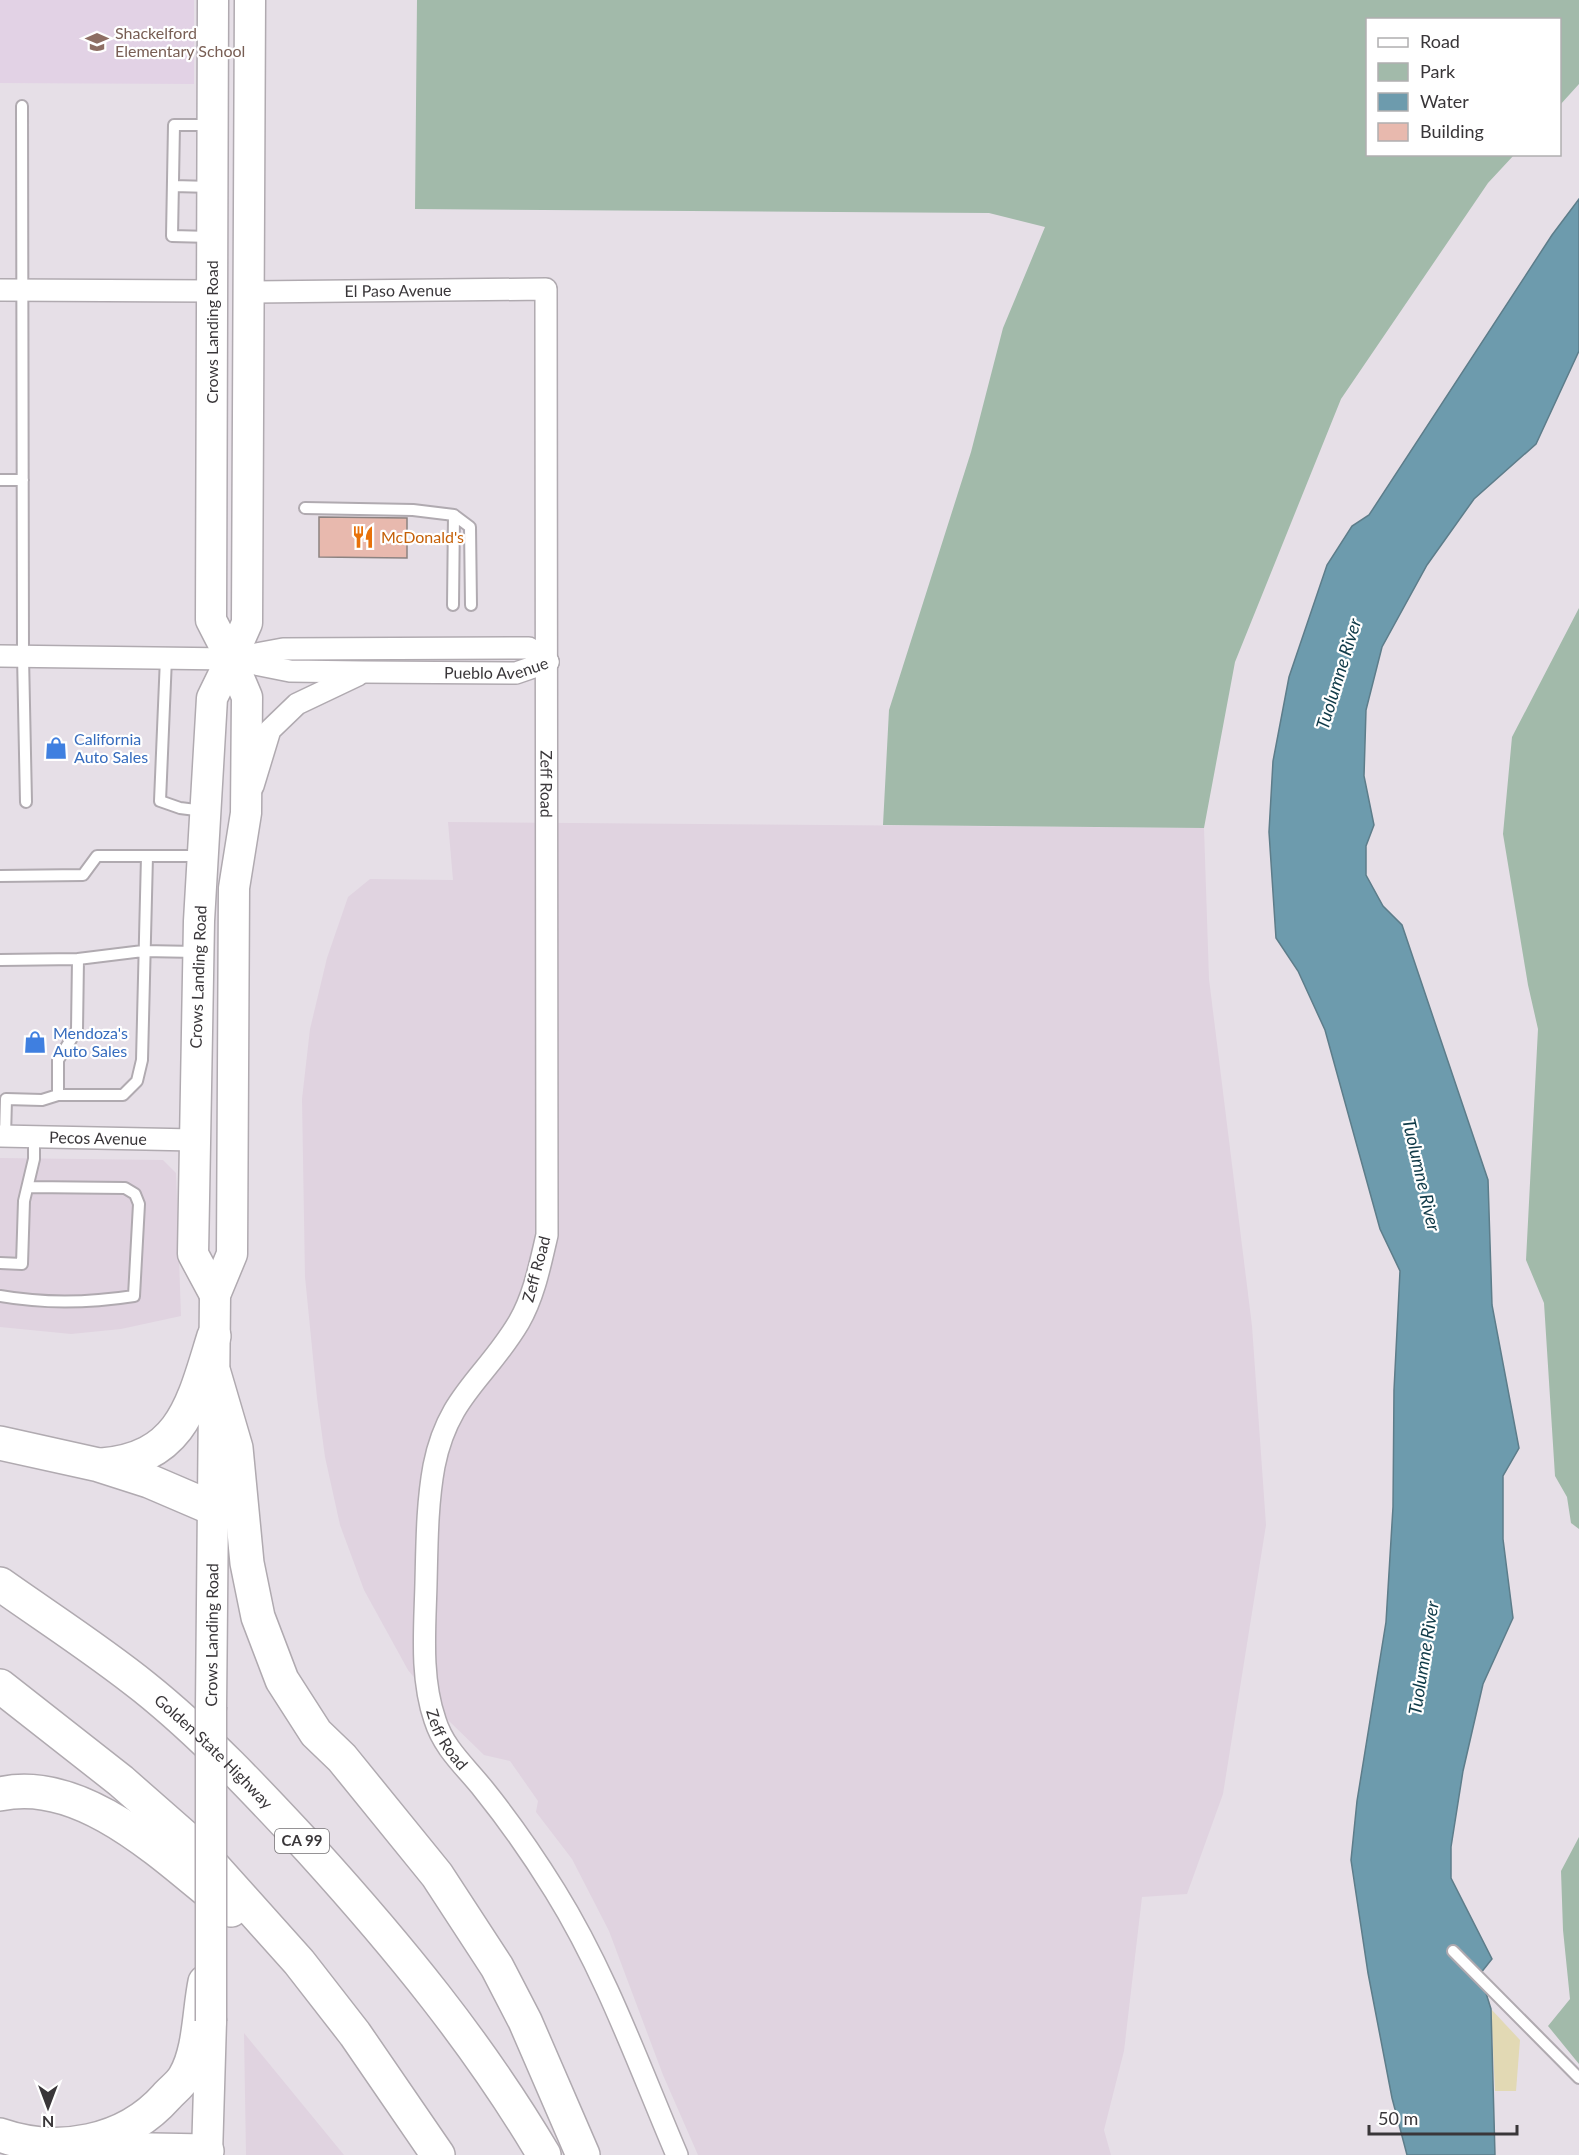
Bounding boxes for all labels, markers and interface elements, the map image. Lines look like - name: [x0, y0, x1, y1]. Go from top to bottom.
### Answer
- legend: [1366, 18, 1561, 156]
- place label: Shackelford Elementary School: [115, 23, 245, 60]
- school or university icon: Shackelford Elementary School: [84, 29, 110, 55]
- text: Road: [1420, 30, 1460, 52]
- text: Park: [1420, 60, 1456, 82]
- text: Water: [1420, 90, 1469, 112]
- text: Building: [1420, 120, 1484, 142]
- street label: Crows Landing Road: [202, 260, 221, 404]
- street label: El Paso Avenue: [344, 280, 452, 300]
- restaurant icon: McDonald's: [350, 524, 376, 550]
- place label: McDonald's: [381, 527, 464, 546]
- water label: Tuolumne River: [1311, 615, 1366, 732]
- street label: Pueblo Avenue: [444, 653, 551, 682]
- place label: California Auto Sales: [74, 729, 148, 766]
- shop icon: California Auto Sales: [43, 735, 69, 761]
- street label: Zeff Road: [537, 750, 557, 818]
- street label: Crows Landing Road: [186, 905, 209, 1049]
- place label: Mendoza's Auto Sales: [53, 1023, 128, 1060]
- shop icon: Mendoza's Auto Sales: [22, 1029, 48, 1055]
- water label: Tuolumne River: [1398, 1116, 1446, 1234]
- street label: Pecos Avenue: [49, 1127, 147, 1148]
- street label: Zeff Road: [518, 1234, 553, 1304]
- street label: Crows Landing Road: [201, 1563, 221, 1707]
- water label: Tuolumne River: [1403, 1599, 1443, 1716]
- street label: Golden State Highway: [151, 1690, 278, 1813]
- street label: Zeff Road: [423, 1707, 472, 1773]
- road number: CA 99: [275, 1829, 329, 1853]
- north arrow: [18, 2077, 78, 2137]
- scale bar: [1369, 2098, 1518, 2136]
- text: 50 m: [1378, 2107, 1418, 2129]
- text: N: [42, 2113, 54, 2132]

